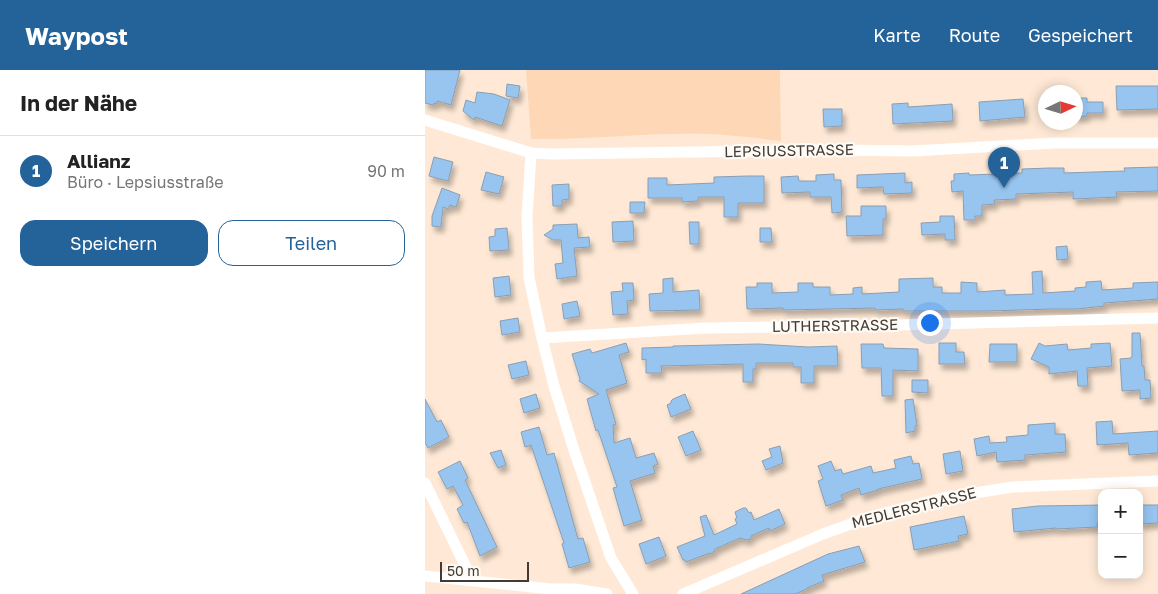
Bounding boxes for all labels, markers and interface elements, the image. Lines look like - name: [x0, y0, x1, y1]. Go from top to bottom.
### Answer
- text: Waypost: [25, 21, 128, 50]
- text: Karte: [873, 24, 921, 46]
- text: Route: [949, 24, 1000, 46]
- text: Gespeichert: [1028, 24, 1133, 46]
- north arrow: [1038, 85, 1083, 130]
- text: In der Nähe: [20, 90, 137, 116]
- street label: LEPSIUSSTRASSE: [724, 140, 854, 160]
- pin: 1: [988, 147, 1020, 188]
- text: Allianz: [67, 149, 130, 172]
- text: 1: [32, 161, 40, 181]
- text: 90 m: [367, 161, 405, 181]
- text: Büro · Lepsiusstraße: [67, 172, 223, 192]
- button: Speichern: [20, 220, 208, 266]
- button: Teilen: [218, 220, 405, 266]
- your location: [917, 310, 943, 336]
- street label: LUTHERSTRASSE: [772, 315, 898, 335]
- street label: MEDLERSTRASSE: [850, 483, 978, 531]
- map controls: [1098, 489, 1143, 579]
- button: +: [1098, 489, 1143, 534]
- button: −: [1098, 534, 1143, 579]
- scale bar: [440, 559, 529, 582]
- text: 50 m: [447, 562, 480, 579]

